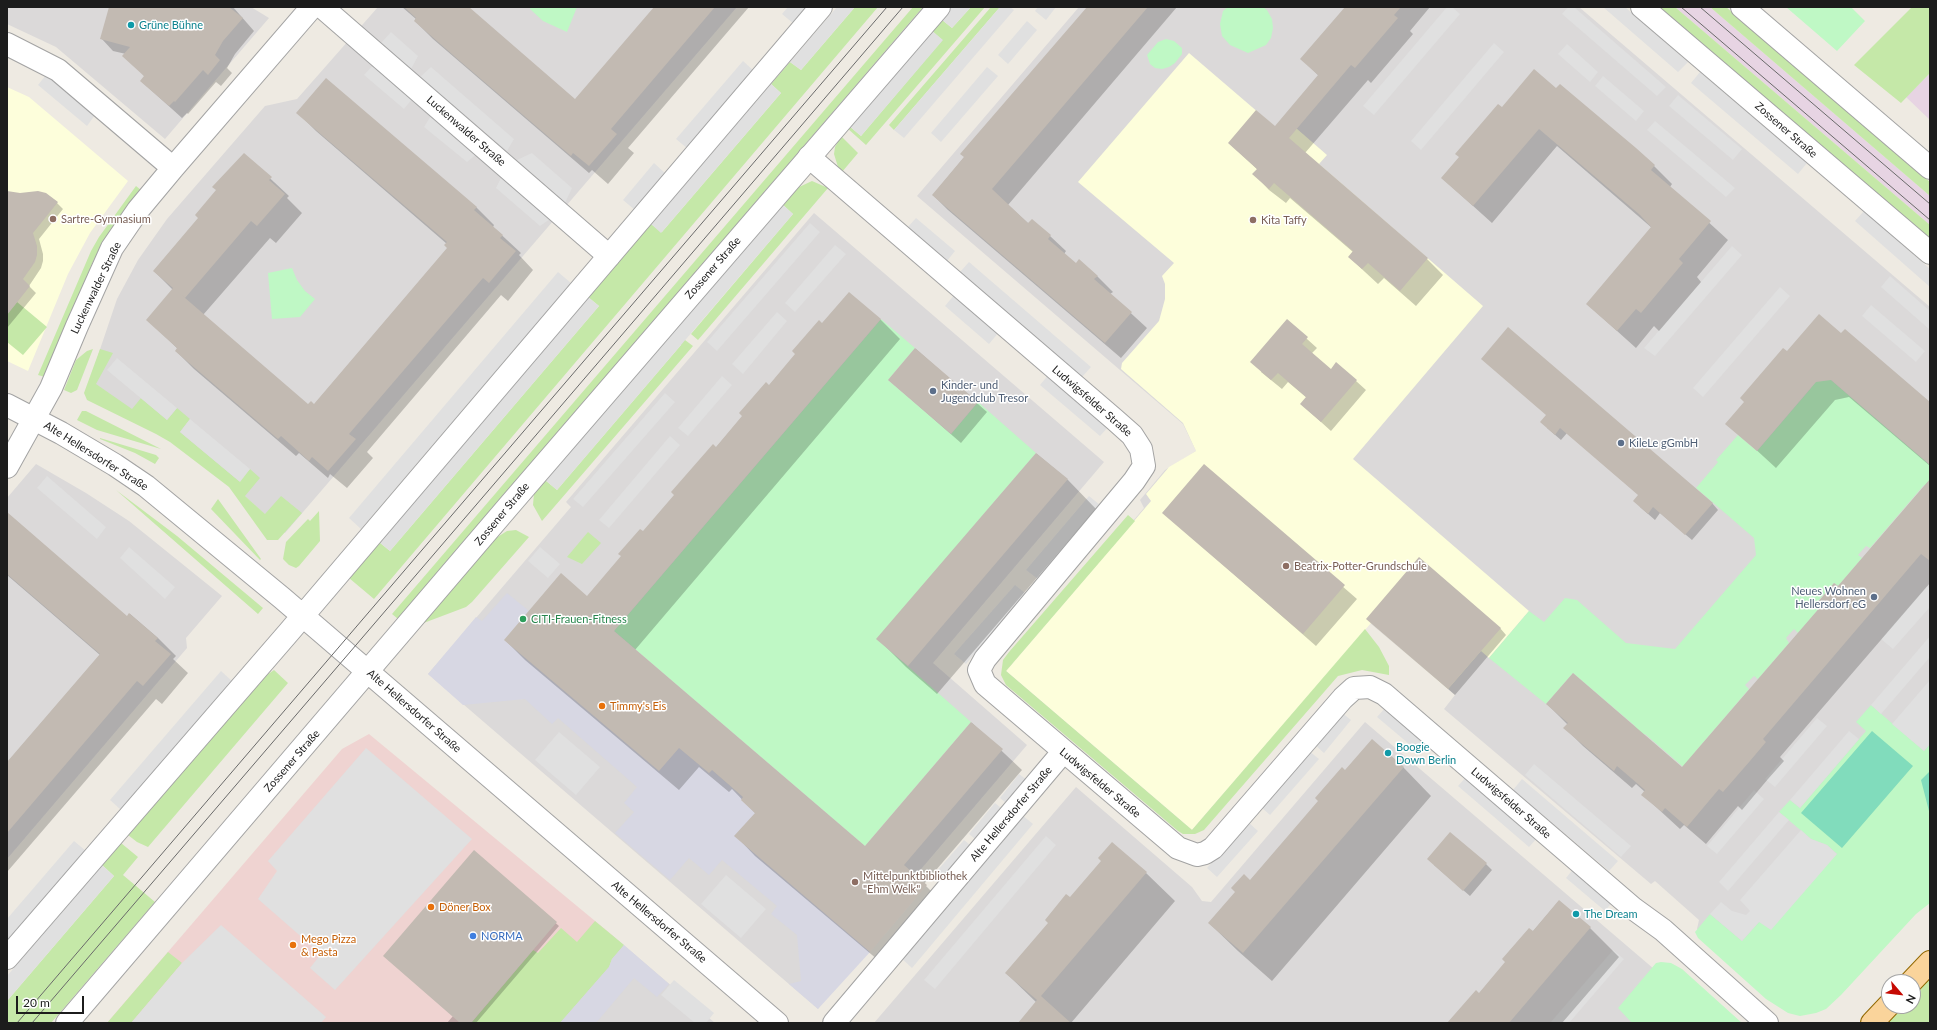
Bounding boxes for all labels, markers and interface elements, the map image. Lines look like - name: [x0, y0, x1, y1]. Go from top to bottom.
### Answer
- place label: Grüne Bühne: [139, 18, 203, 32]
- marker: Grüne Bühne: [126, 20, 136, 30]
- street label: Luckenwalder Straße: [424, 93, 508, 169]
- street label: Zossener Straße: [1752, 99, 1820, 161]
- place label: Sartre-Gymnasium: [61, 212, 151, 226]
- place label: Kita Taffy: [1261, 213, 1307, 227]
- marker: Sartre-Gymnasium: [48, 214, 58, 224]
- marker: Kita Taffy: [1248, 215, 1258, 225]
- street label: Zossener Straße: [682, 234, 744, 302]
- street label: Luckenwalder Straße: [68, 240, 124, 336]
- street label: Ludwigsfelder Straße: [1049, 363, 1135, 439]
- place label: Kinder- und Jugendclub Tresor: [941, 378, 1028, 404]
- marker: Kinder- und Jugendclub Tresor: [928, 386, 938, 396]
- street label: Alte Hellersdorfer Straße: [42, 419, 150, 493]
- place label: KileLe gGmbH: [1629, 436, 1698, 450]
- marker: KileLe gGmbH: [1616, 438, 1626, 448]
- street label: Zossener Straße: [472, 480, 532, 548]
- place label: Beatrix-Potter-Grundschule: [1294, 559, 1427, 573]
- marker: Beatrix-Potter-Grundschule: [1281, 561, 1291, 571]
- place label: Neues Wohnen Hellersdorf eG: [1791, 584, 1866, 610]
- marker: Neues Wohnen Hellersdorf eG: [1869, 592, 1879, 602]
- place label: CITI-Frauen-Fitness: [531, 612, 627, 626]
- marker: CITI-Frauen-Fitness: [518, 614, 528, 624]
- street label: Alte Hellersdorfer Straße: [364, 667, 464, 755]
- place label: Timmy's Eis: [610, 699, 666, 713]
- marker: Timmy's Eis: [597, 701, 607, 711]
- street label: Zossener Straße: [261, 727, 323, 795]
- place label: Boogie Down Berlin: [1396, 740, 1456, 766]
- street label: Ludwigsfelder Straße: [1057, 745, 1143, 821]
- marker: Boogie Down Berlin: [1383, 748, 1393, 758]
- street label: Alte Hellersdorfer Straße: [967, 764, 1055, 864]
- street label: Ludwigsfelder Straße: [1468, 765, 1554, 841]
- place label: Mittelpunktbibliothek "Ehm Welk": [863, 869, 967, 895]
- marker: Mittelpunktbibliothek "Ehm Welk": [850, 877, 860, 887]
- street label: Alte Hellersdorfer Straße: [609, 878, 709, 966]
- place label: Döner Box: [439, 900, 491, 914]
- marker: Döner Box: [426, 902, 436, 912]
- place label: The Dream: [1584, 907, 1638, 921]
- marker: The Dream: [1571, 909, 1581, 919]
- place label: NORMA: [481, 929, 523, 943]
- marker: NORMA: [468, 931, 478, 941]
- place label: Mego Pizza & Pasta: [301, 932, 356, 958]
- marker: Mego Pizza & Pasta: [288, 940, 298, 950]
- north arrow: [1881, 974, 1921, 1014]
- scale bar: [18, 988, 86, 1014]
- text: N: [1903, 993, 1919, 1006]
- text: 20 m: [23, 995, 50, 1010]

